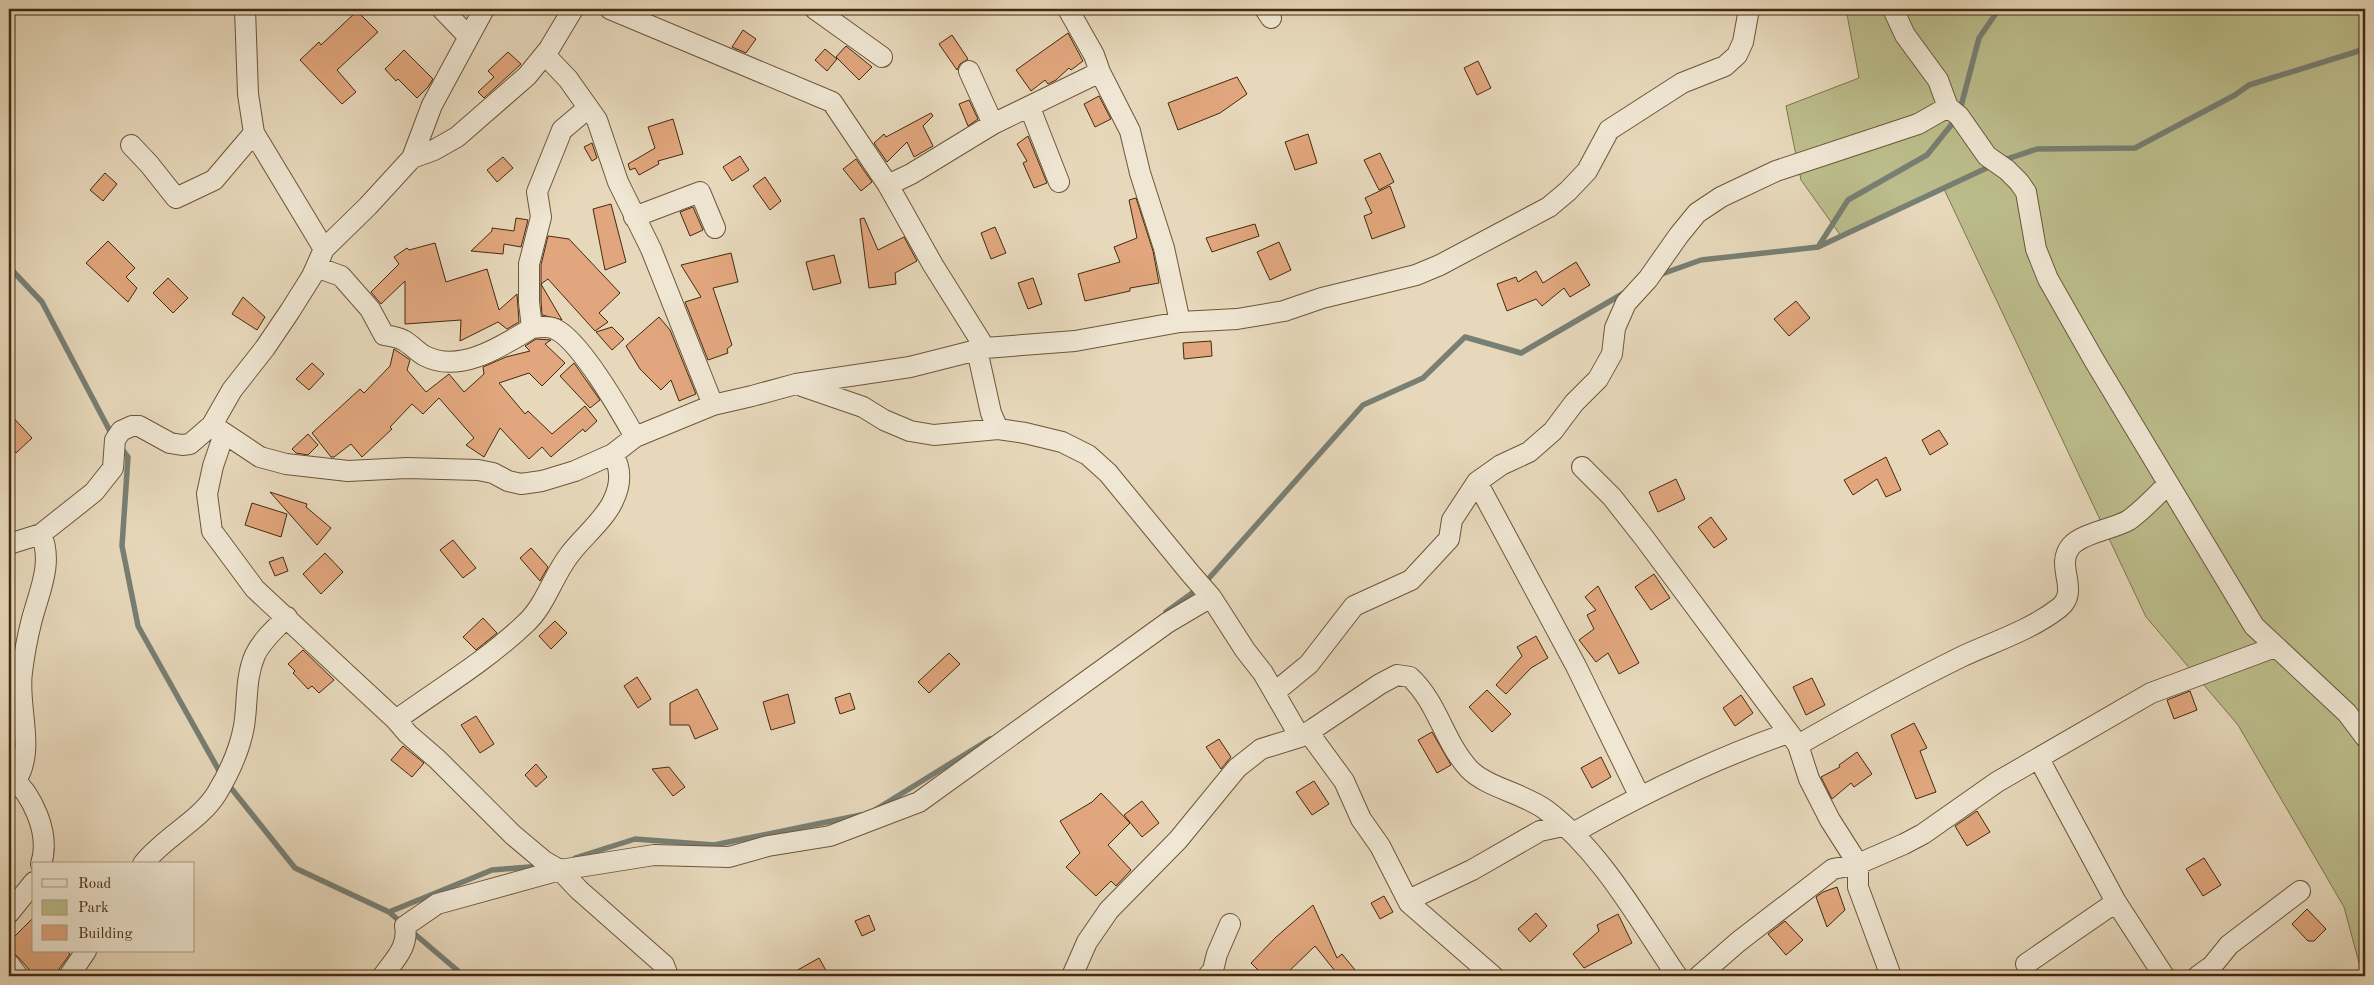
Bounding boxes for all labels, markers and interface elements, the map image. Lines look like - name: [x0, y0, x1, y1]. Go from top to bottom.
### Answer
- legend: [32, 862, 195, 952]
- text: Road: [78, 877, 112, 892]
- text: Park: [78, 901, 109, 916]
- text: Building: [78, 927, 133, 942]

